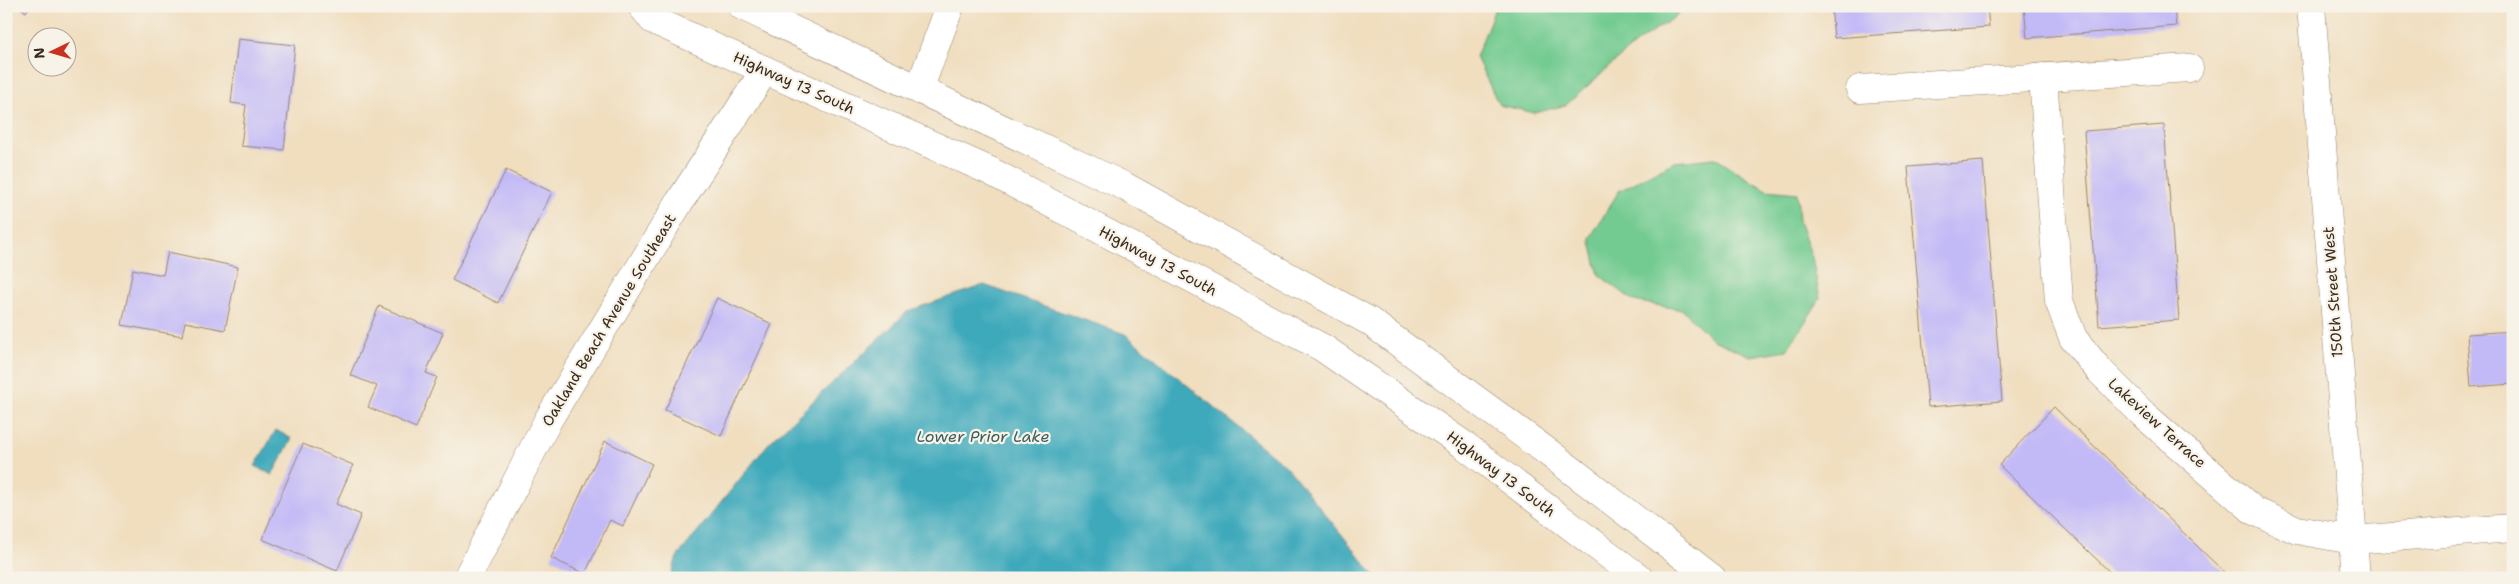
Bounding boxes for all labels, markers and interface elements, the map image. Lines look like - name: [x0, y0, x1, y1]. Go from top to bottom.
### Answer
- north arrow: [28, 28, 78, 78]
- text: N: [30, 47, 48, 59]
- street label: Highway 13 South: [730, 47, 858, 119]
- street label: Oakland Beach Avenue Southeast: [537, 210, 681, 430]
- street label: Highway 13 South: [1095, 221, 1221, 301]
- street label: 150th Street West: [2318, 226, 2348, 358]
- street label: Lakeview Terrace: [2104, 374, 2210, 472]
- water label: Lower Prior Lake: [916, 426, 1050, 447]
- street label: Highway 13 South: [1443, 427, 1559, 521]

